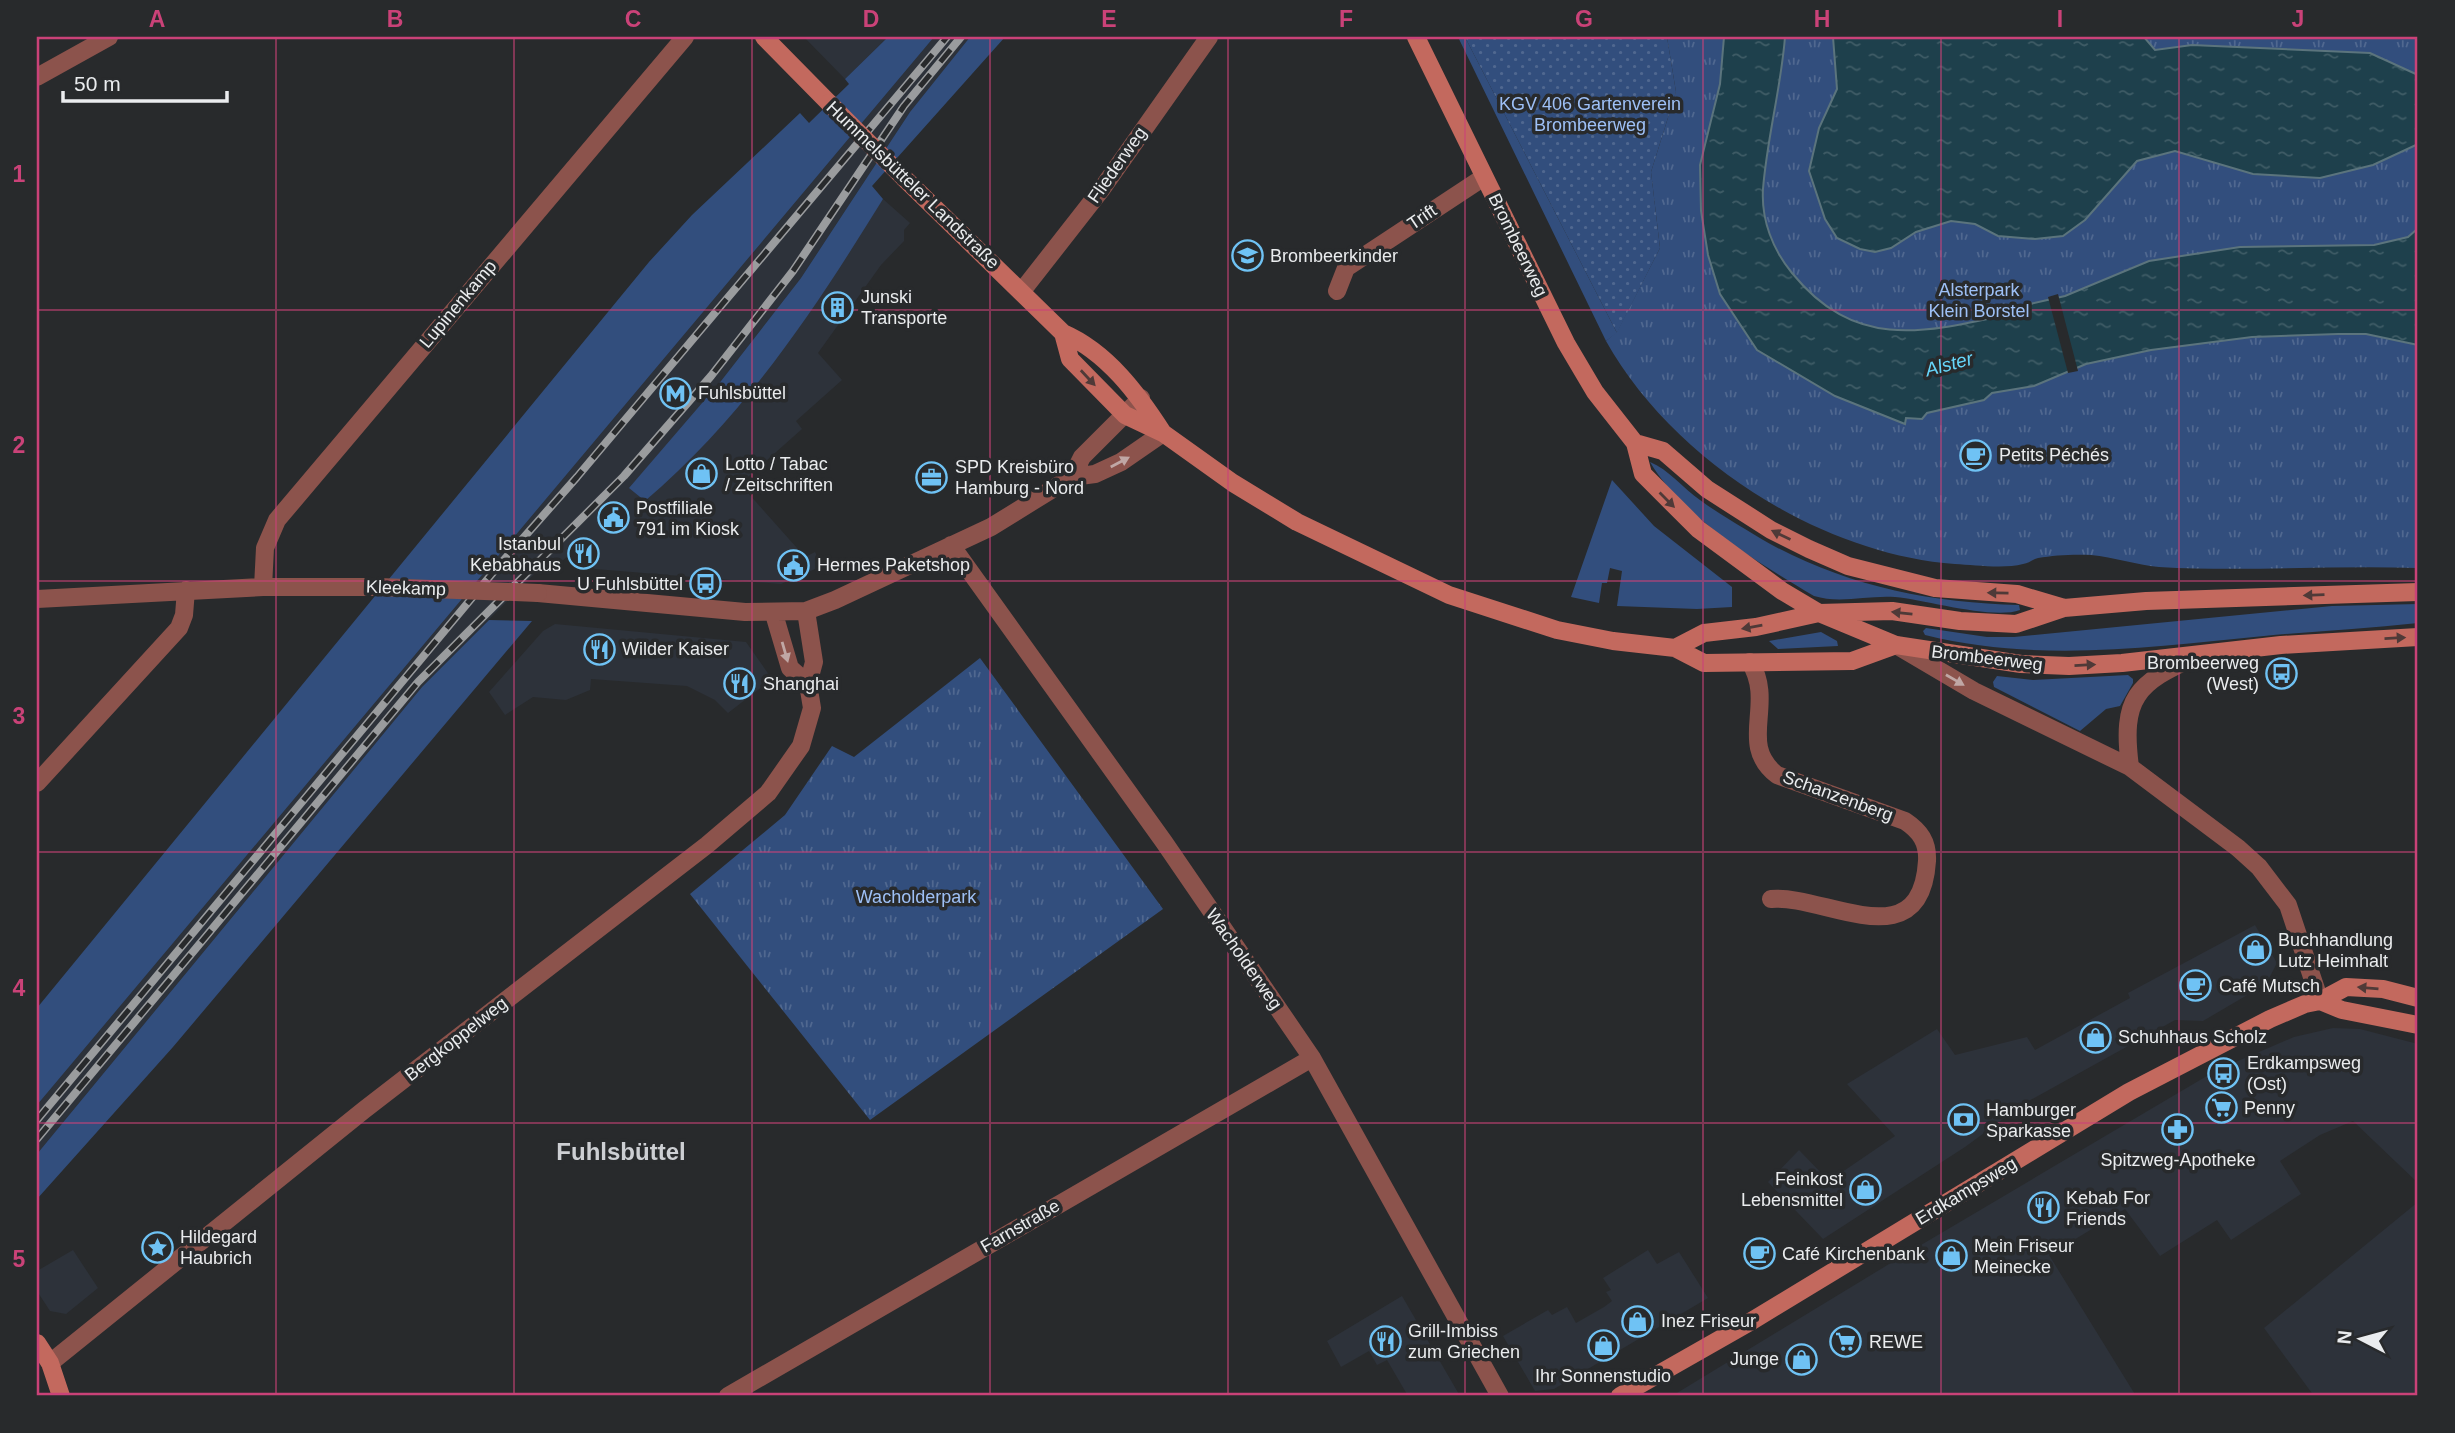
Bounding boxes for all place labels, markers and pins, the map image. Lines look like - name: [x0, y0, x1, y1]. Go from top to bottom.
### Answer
- school or university icon: Brombeerkinder: [1230, 239, 1264, 273]
- place label: Brombeerkinder: [1270, 246, 1398, 266]
- place label: Junski Transporte: [861, 287, 947, 328]
- building icon: Junski Transporte: [821, 290, 855, 324]
- metro station icon: Fuhlsbüttel: [658, 376, 692, 410]
- place label: Fuhlsbüttel: [698, 383, 786, 403]
- cafe icon: Petits Péchés: [1959, 438, 1993, 472]
- place label: Petits Péchés: [1999, 445, 2109, 465]
- place label: Lotto / Tabac / Zeitschriften: [725, 454, 833, 495]
- shop icon: Lotto / Tabac / Zeitschriften: [685, 457, 719, 491]
- place label: SPD Kreisbüro Hamburg - Nord: [955, 457, 1084, 498]
- office icon: SPD Kreisbüro Hamburg - Nord: [915, 460, 949, 494]
- place label: Postfiliale 791 im Kiosk: [636, 498, 740, 539]
- public building icon: Postfiliale 791 im Kiosk: [596, 501, 630, 535]
- place label: Istanbul Kebabhaus: [470, 534, 561, 575]
- restaurant icon: Istanbul Kebabhaus: [567, 537, 601, 571]
- public building icon: Hermes Paketshop: [777, 548, 811, 582]
- place label: Hermes Paketshop: [817, 555, 970, 575]
- bus stop icon: U Fuhlsbüttel: [689, 567, 723, 601]
- place label: U Fuhlsbüttel: [577, 574, 683, 594]
- restaurant icon: Wilder Kaiser: [582, 632, 616, 666]
- place label: Wilder Kaiser: [622, 639, 729, 659]
- place label: Brombeerweg (West): [2147, 653, 2259, 694]
- bus stop icon: Brombeerweg (West): [2265, 656, 2299, 690]
- restaurant icon: Shanghai: [723, 667, 757, 701]
- place label: Shanghai: [763, 674, 839, 694]
- place label: Buchhandlung Lutz Heimhalt: [2278, 930, 2393, 971]
- shop icon: Buchhandlung Lutz Heimhalt: [2238, 933, 2272, 967]
- cafe icon: Café Mutsch: [2179, 969, 2213, 1003]
- place label: Café Mutsch: [2219, 976, 2320, 996]
- shop icon: Schuhhaus Scholz: [2078, 1020, 2112, 1054]
- place label: Schuhhaus Scholz: [2118, 1027, 2267, 1047]
- place label: Erdkampsweg (Ost): [2247, 1053, 2361, 1094]
- bus stop icon: Erdkampsweg (Ost): [2207, 1056, 2241, 1090]
- supermarket icon: Penny: [2204, 1091, 2238, 1125]
- place label: Penny: [2244, 1098, 2295, 1118]
- place label: Hamburger Sparkasse: [1986, 1100, 2076, 1141]
- bank icon: Hamburger Sparkasse: [1946, 1103, 1980, 1137]
- pharmacy icon: Spitzweg-Apotheke: [2161, 1113, 2195, 1147]
- place label: Spitzweg-Apotheke: [2100, 1150, 2256, 1170]
- place label: Feinkost Lebensmittel: [1741, 1169, 1843, 1210]
- shop icon: Feinkost Lebensmittel: [1849, 1172, 1883, 1206]
- place label: Kebab For Friends: [2066, 1188, 2150, 1229]
- restaurant icon: Kebab For Friends: [2026, 1191, 2060, 1225]
- place label: Hildegard Haubrich: [180, 1227, 257, 1268]
- place icon: Hildegard Haubrich: [140, 1230, 174, 1264]
- place label: Mein Friseur Meinecke: [1974, 1236, 2074, 1277]
- cafe icon: Café Kirchenbank: [1742, 1237, 1776, 1271]
- shop icon: Mein Friseur Meinecke: [1934, 1239, 1968, 1273]
- place label: Café Kirchenbank: [1782, 1244, 1926, 1264]
- shop icon: Inez Friseur: [1621, 1304, 1655, 1338]
- place label: Inez Friseur: [1661, 1311, 1756, 1331]
- place label: Grill-Imbiss zum Griechen: [1408, 1321, 1520, 1362]
- restaurant icon: Grill-Imbiss zum Griechen: [1368, 1324, 1402, 1358]
- supermarket icon: REWE: [1829, 1325, 1863, 1359]
- shop icon: Ihr Sonnenstudio: [1586, 1329, 1620, 1363]
- place label: REWE: [1869, 1332, 1923, 1352]
- shop icon: Junge: [1785, 1342, 1819, 1376]
- place label: Junge: [1730, 1349, 1779, 1369]
- place label: Ihr Sonnenstudio: [1535, 1366, 1671, 1386]

